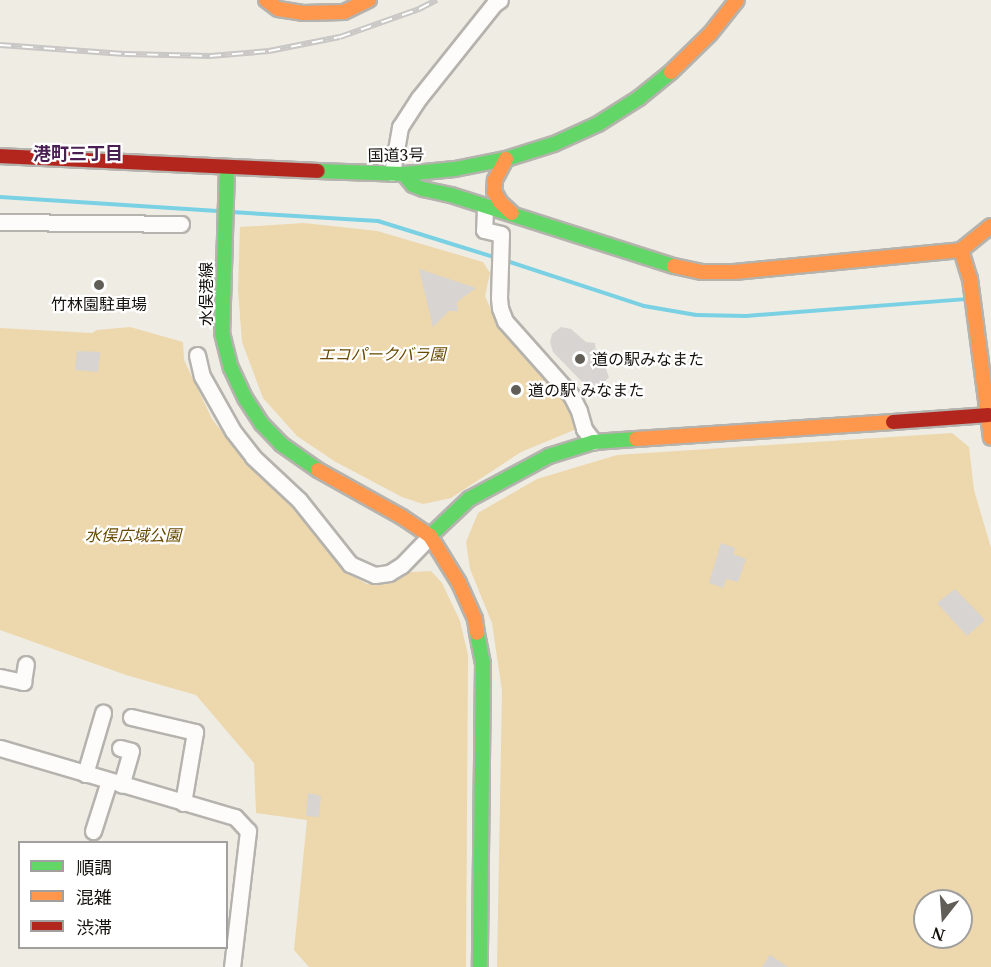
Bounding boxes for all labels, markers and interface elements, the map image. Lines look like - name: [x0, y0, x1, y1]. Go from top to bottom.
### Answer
- district label: 港町三丁目: [33, 142, 123, 164]
- street label: 国道3号: [367, 145, 425, 165]
- street label: 水俣港線: [196, 262, 216, 326]
- marker: 竹林園駐車場: [92, 278, 106, 292]
- place label: 竹林園駐車場: [51, 294, 147, 314]
- park label: エコパークバラ園: [318, 344, 446, 364]
- place label: 道の駅みなまた: [592, 349, 704, 369]
- marker: 道の駅みなまた: [573, 352, 587, 366]
- place label: 道の駅 みなまた: [528, 380, 644, 400]
- marker: 道の駅 みなまた: [509, 383, 523, 397]
- park label: 水俣広域公園: [85, 525, 181, 545]
- legend: [18, 841, 228, 949]
- text: 順調: [76, 855, 112, 879]
- text: 混雑: [76, 885, 112, 909]
- north arrow: [913, 889, 973, 949]
- text: 渋滞: [76, 915, 112, 939]
- text: N: [929, 922, 948, 947]

